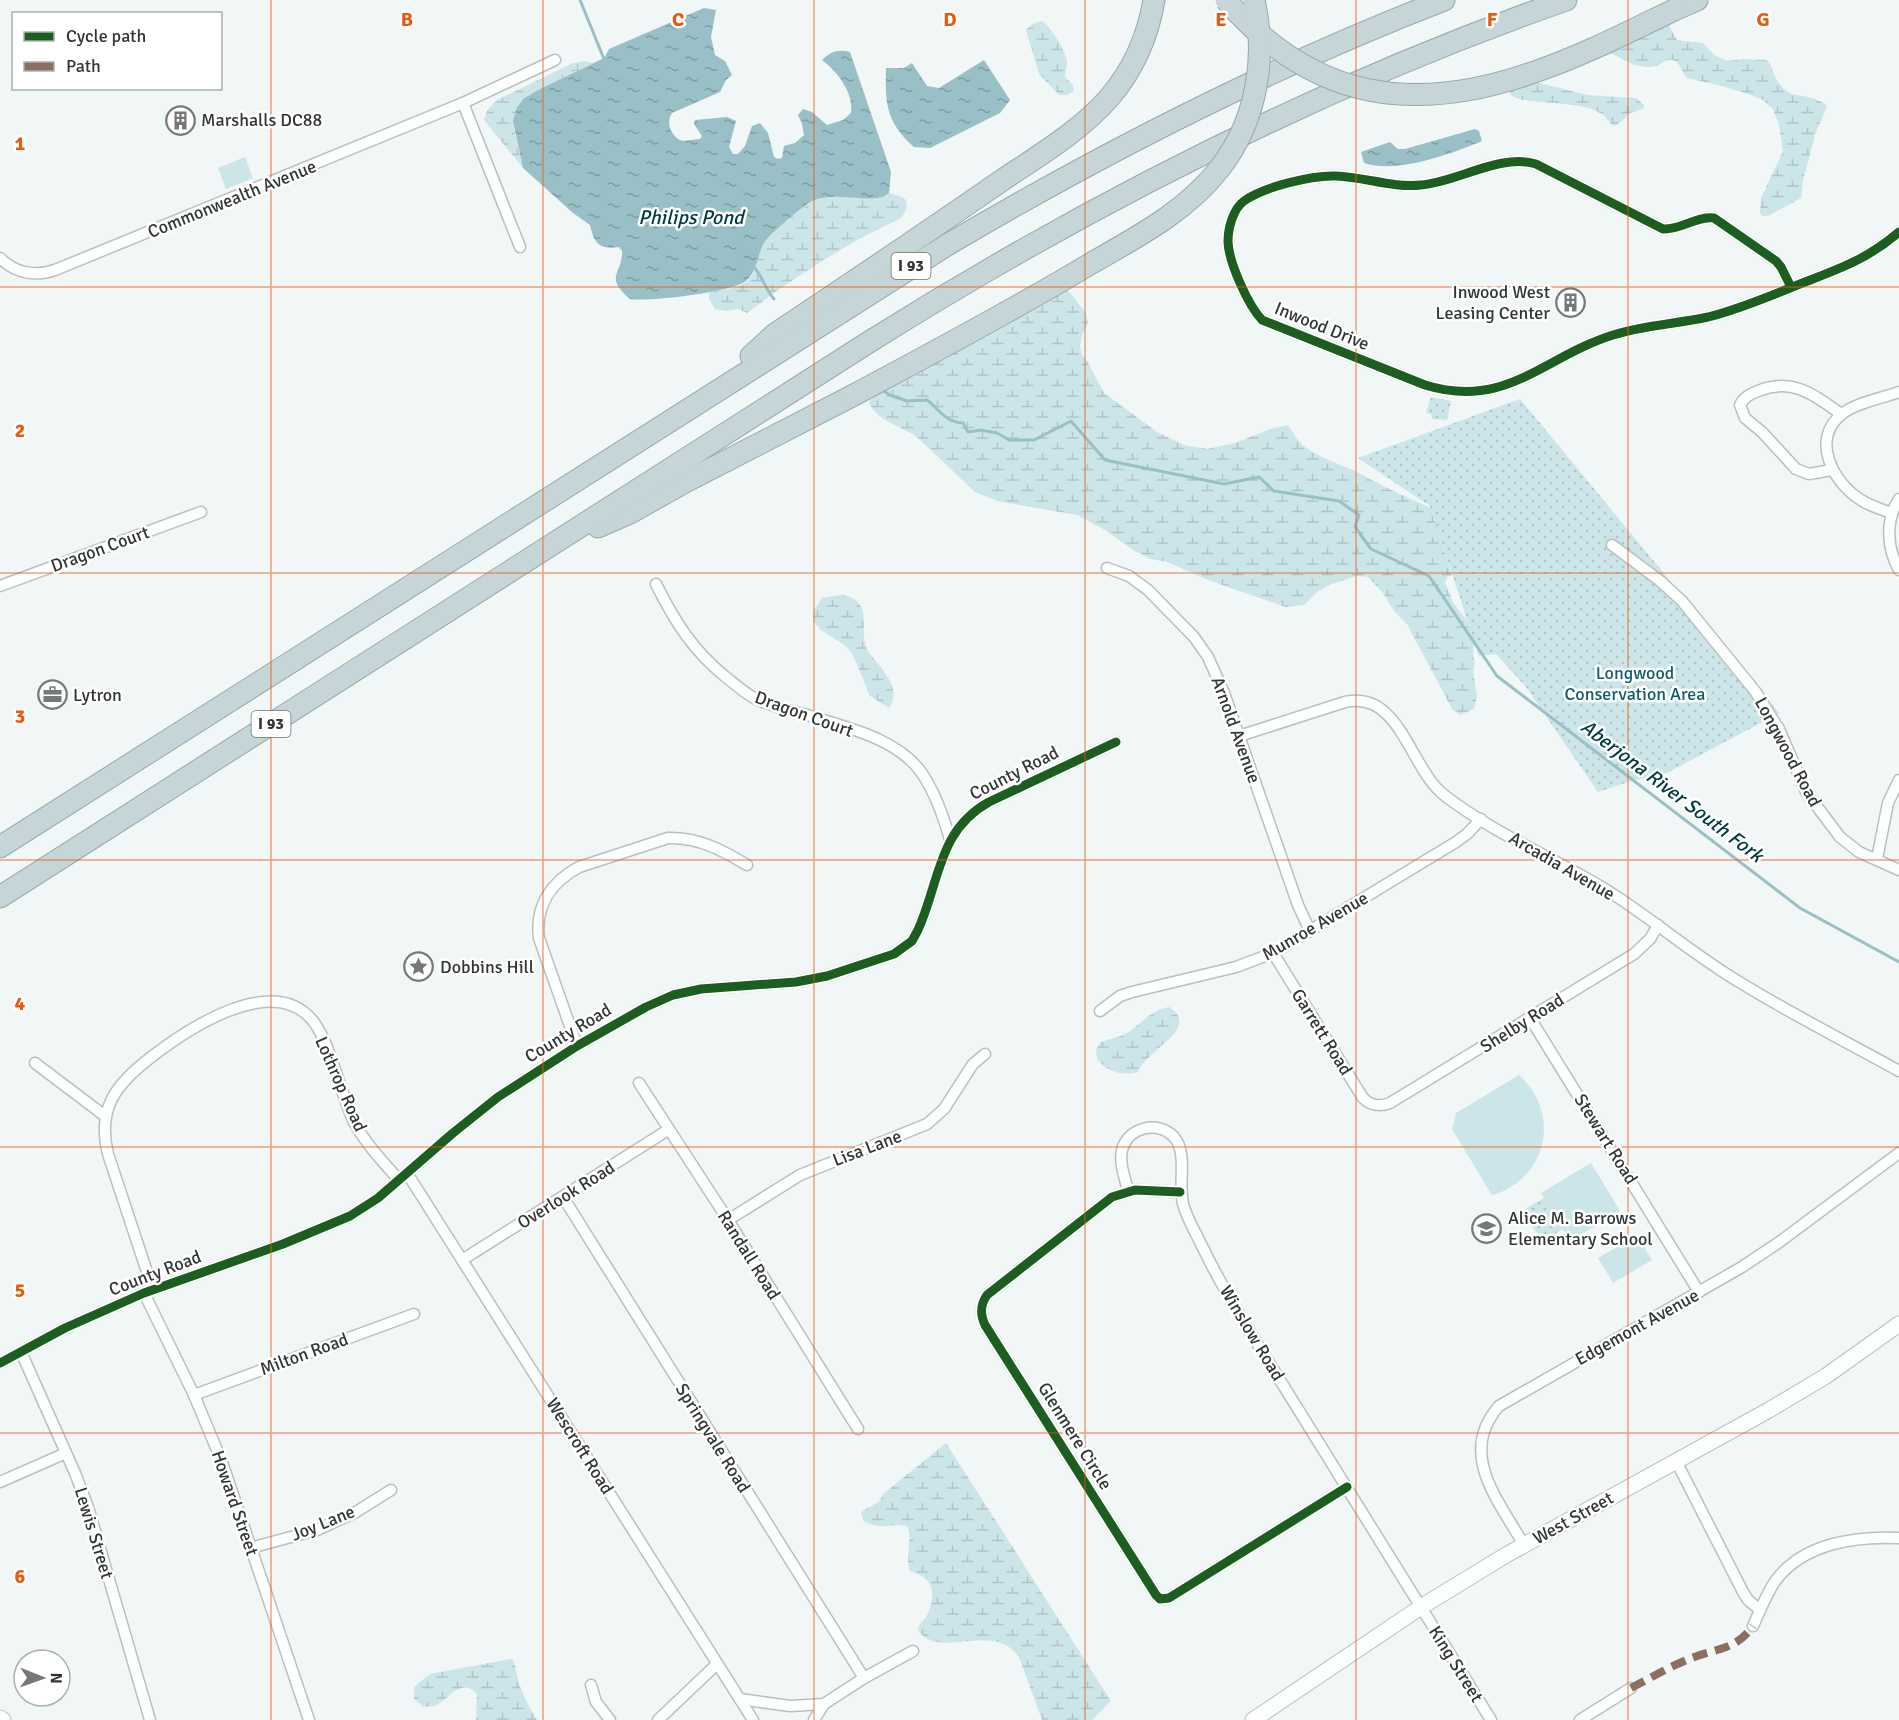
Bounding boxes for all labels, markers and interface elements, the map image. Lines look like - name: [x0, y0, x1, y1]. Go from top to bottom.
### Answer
- text: B: [401, 7, 413, 32]
- text: C: [672, 7, 684, 32]
- text: D: [943, 7, 957, 32]
- text: E: [1215, 7, 1227, 32]
- text: F: [1487, 7, 1498, 32]
- text: G: [1756, 7, 1770, 32]
- legend: [12, 12, 222, 90]
- text: Cycle path: [66, 25, 146, 47]
- text: Path: [66, 55, 101, 77]
- building icon: Marshalls DC88: [164, 104, 196, 136]
- place label: Marshalls DC88: [201, 109, 322, 131]
- text: 1: [15, 131, 26, 156]
- street label: Commonwealth Avenue: [144, 155, 320, 243]
- water label: Philips Pond: [638, 205, 746, 230]
- road number: I 93: [892, 253, 930, 279]
- place label: Inwood West Leasing Center: [1436, 281, 1550, 324]
- building icon: Inwood West Leasing Center: [1555, 286, 1587, 318]
- street label: Inwood Drive: [1271, 297, 1373, 355]
- text: 2: [15, 418, 25, 443]
- street label: Dragon Court: [48, 521, 152, 577]
- park label: Longwood Conservation Area: [1565, 662, 1705, 705]
- street label: Arnold Avenue: [1207, 674, 1265, 786]
- office icon: Lytron: [36, 679, 68, 711]
- place label: Lytron: [73, 684, 122, 706]
- street label: Dragon Court: [752, 686, 856, 742]
- street label: Longwood Road: [1750, 693, 1826, 811]
- text: 3: [15, 704, 25, 729]
- road number: I 93: [252, 711, 290, 737]
- water label: Aberjona River South Fork: [1576, 714, 1770, 869]
- street label: County Road: [966, 741, 1062, 805]
- street label: Arcadia Avenue: [1505, 827, 1619, 905]
- street label: Munroe Avenue: [1258, 887, 1372, 965]
- place icon: Dobbins Hill: [403, 951, 435, 983]
- place label: Dobbins Hill: [440, 956, 534, 978]
- street label: Garrett Road: [1287, 985, 1357, 1079]
- street label: Shelby Road: [1476, 989, 1568, 1057]
- text: 4: [15, 991, 26, 1016]
- street label: County Road: [521, 999, 615, 1067]
- street label: Lothrop Road: [310, 1033, 372, 1135]
- street label: Stewart Road: [1569, 1090, 1643, 1188]
- street label: Lisa Lane: [829, 1125, 905, 1171]
- street label: Overlook Road: [513, 1156, 619, 1234]
- street label: Randall Road: [713, 1206, 785, 1304]
- place label: Alice M. Barrows Elementary School: [1508, 1207, 1653, 1250]
- school or university icon: Alice M. Barrows Elementary School: [1471, 1212, 1503, 1244]
- street label: County Road: [106, 1245, 204, 1301]
- text: 5: [15, 1278, 25, 1303]
- street label: Winslow Road: [1215, 1281, 1289, 1385]
- street label: Edgemont Avenue: [1571, 1284, 1703, 1370]
- street label: Milton Road: [257, 1328, 351, 1380]
- street label: Glenmere Circle: [1033, 1378, 1117, 1494]
- street label: Springvale Road: [671, 1379, 755, 1497]
- street label: Wescroft Road: [542, 1394, 618, 1498]
- street label: Howard Street: [207, 1447, 263, 1559]
- street label: Lewis Street: [70, 1485, 118, 1581]
- street label: West Street: [1529, 1487, 1617, 1549]
- street label: Joy Lane: [288, 1500, 358, 1546]
- text: 6: [15, 1564, 26, 1589]
- street label: King Street: [1424, 1622, 1488, 1706]
- north arrow: [12, 1648, 72, 1708]
- text: N: [46, 1673, 66, 1684]

